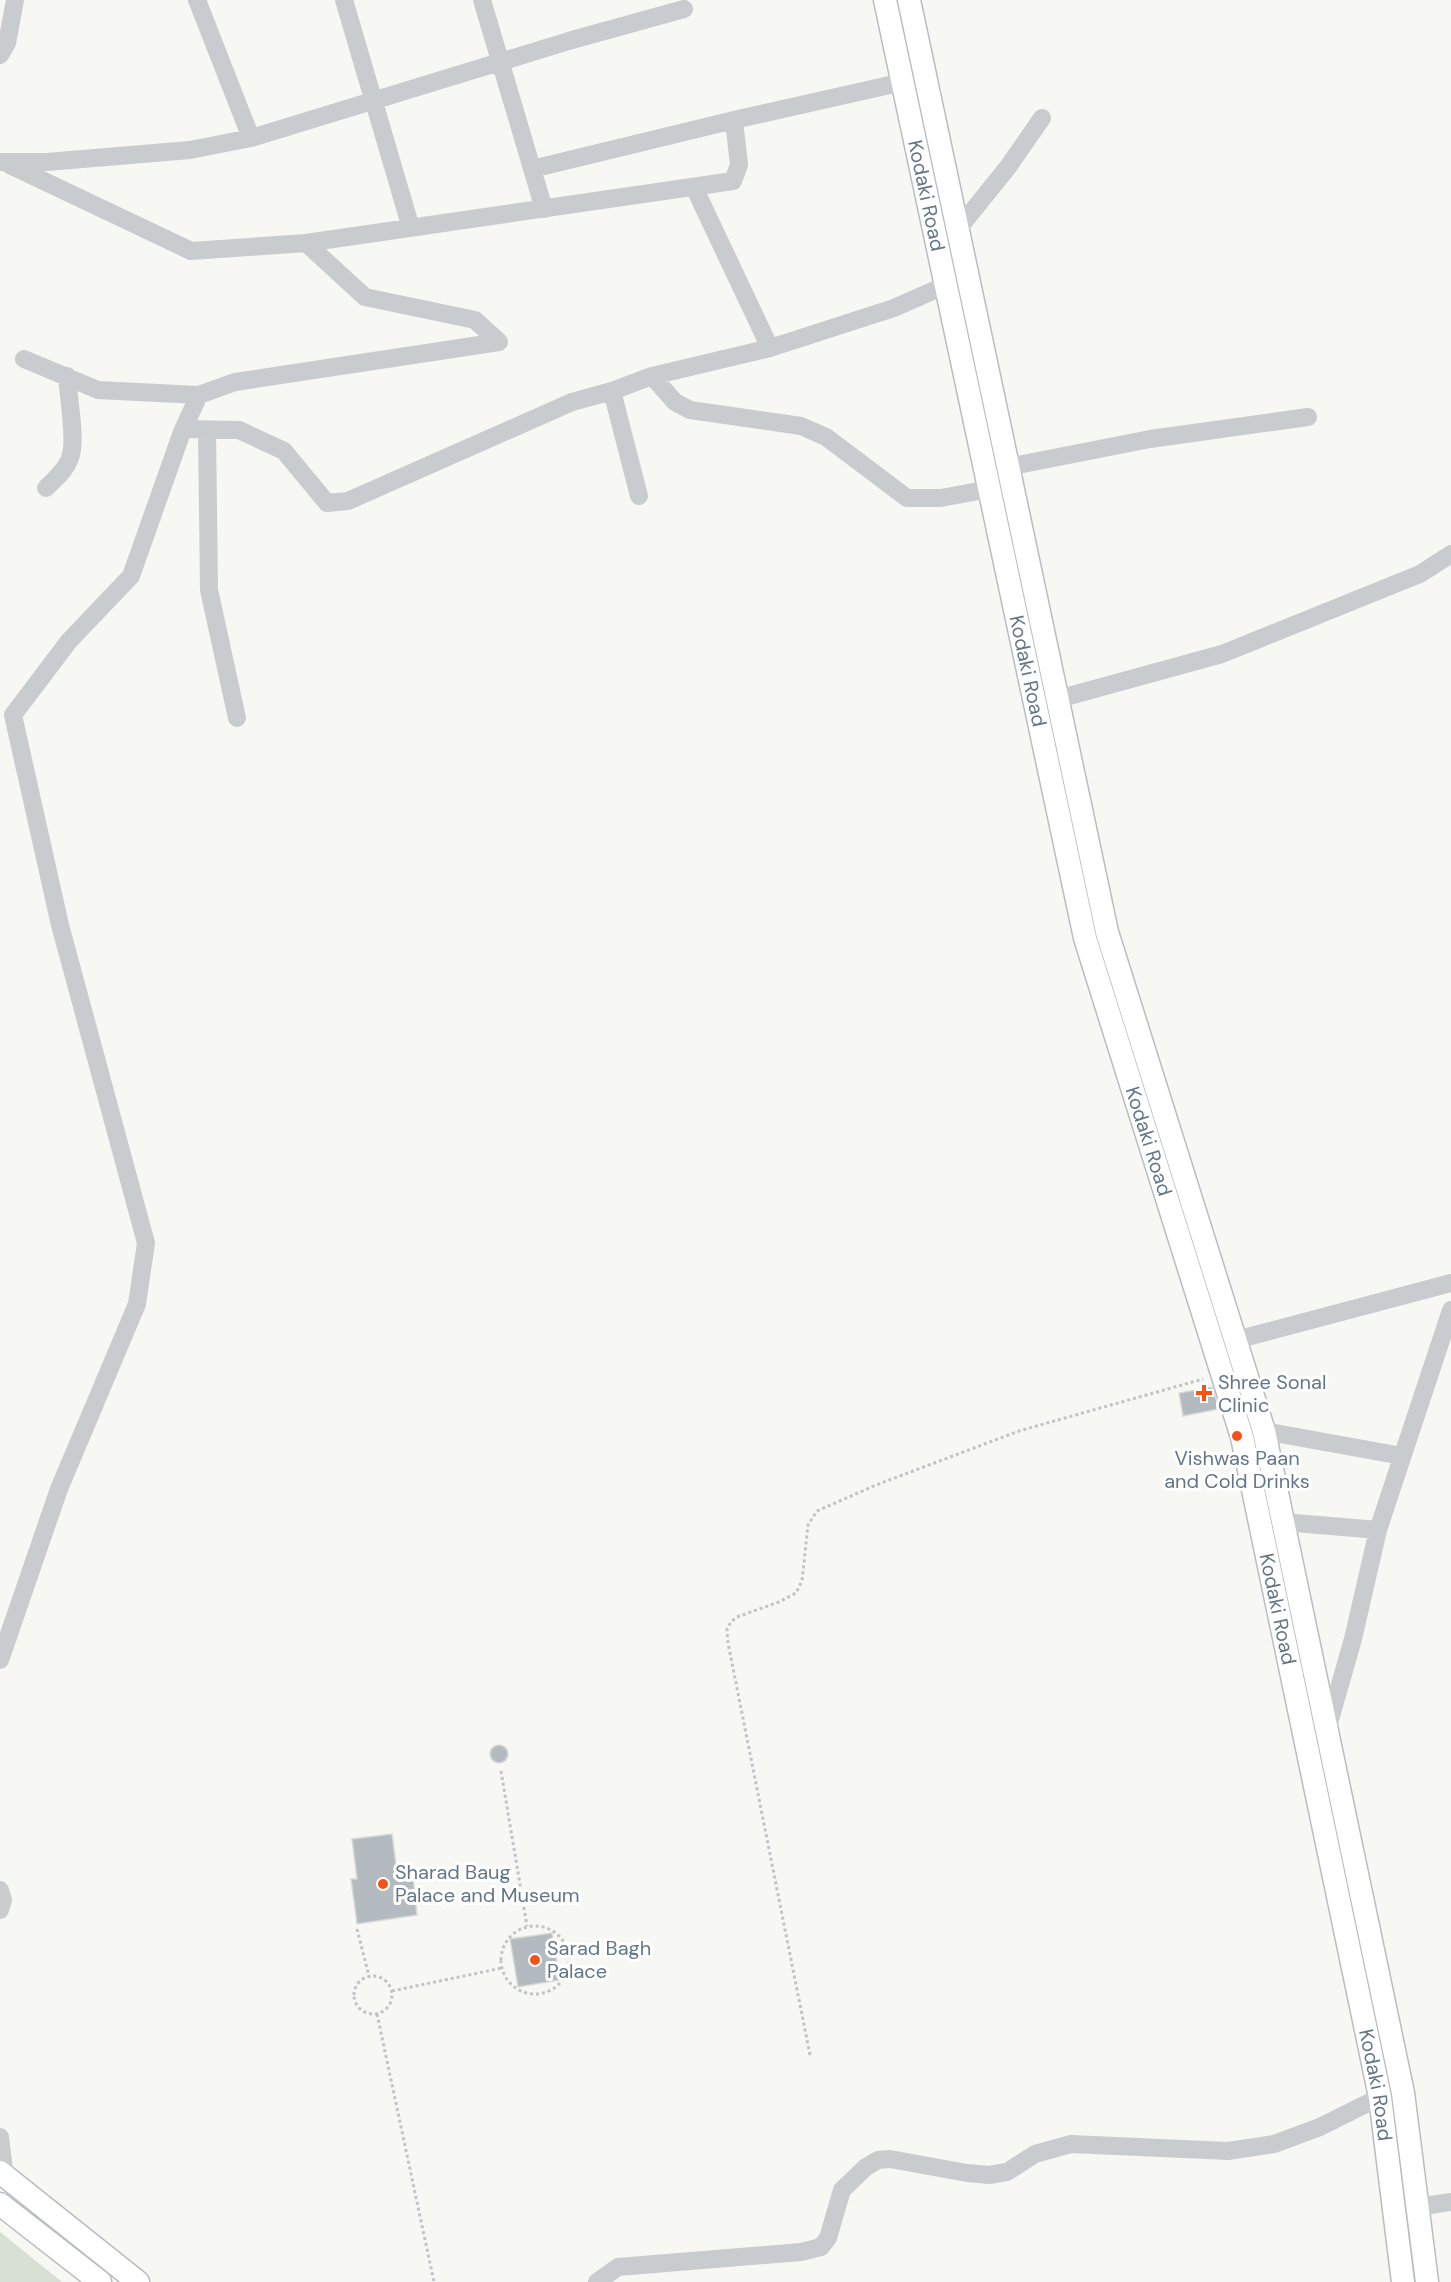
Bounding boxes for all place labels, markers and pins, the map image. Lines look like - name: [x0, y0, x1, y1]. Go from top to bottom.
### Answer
- place label: Shree Sonal Clinic: [1218, 1369, 1326, 1418]
- marker: Shree Sonal Clinic: [1195, 1384, 1213, 1402]
- marker: Vishwas Paan and Cold Drinks: [1230, 1429, 1244, 1443]
- place label: Vishwas Paan and Cold Drinks: [1164, 1445, 1310, 1494]
- place label: Sharad Baug Palace and Museum: [395, 1859, 580, 1908]
- marker: Sharad Baug Palace and Museum: [376, 1877, 390, 1891]
- place label: Sarad Bagh Palace: [547, 1935, 651, 1984]
- marker: Sarad Bagh Palace: [528, 1953, 542, 1967]

